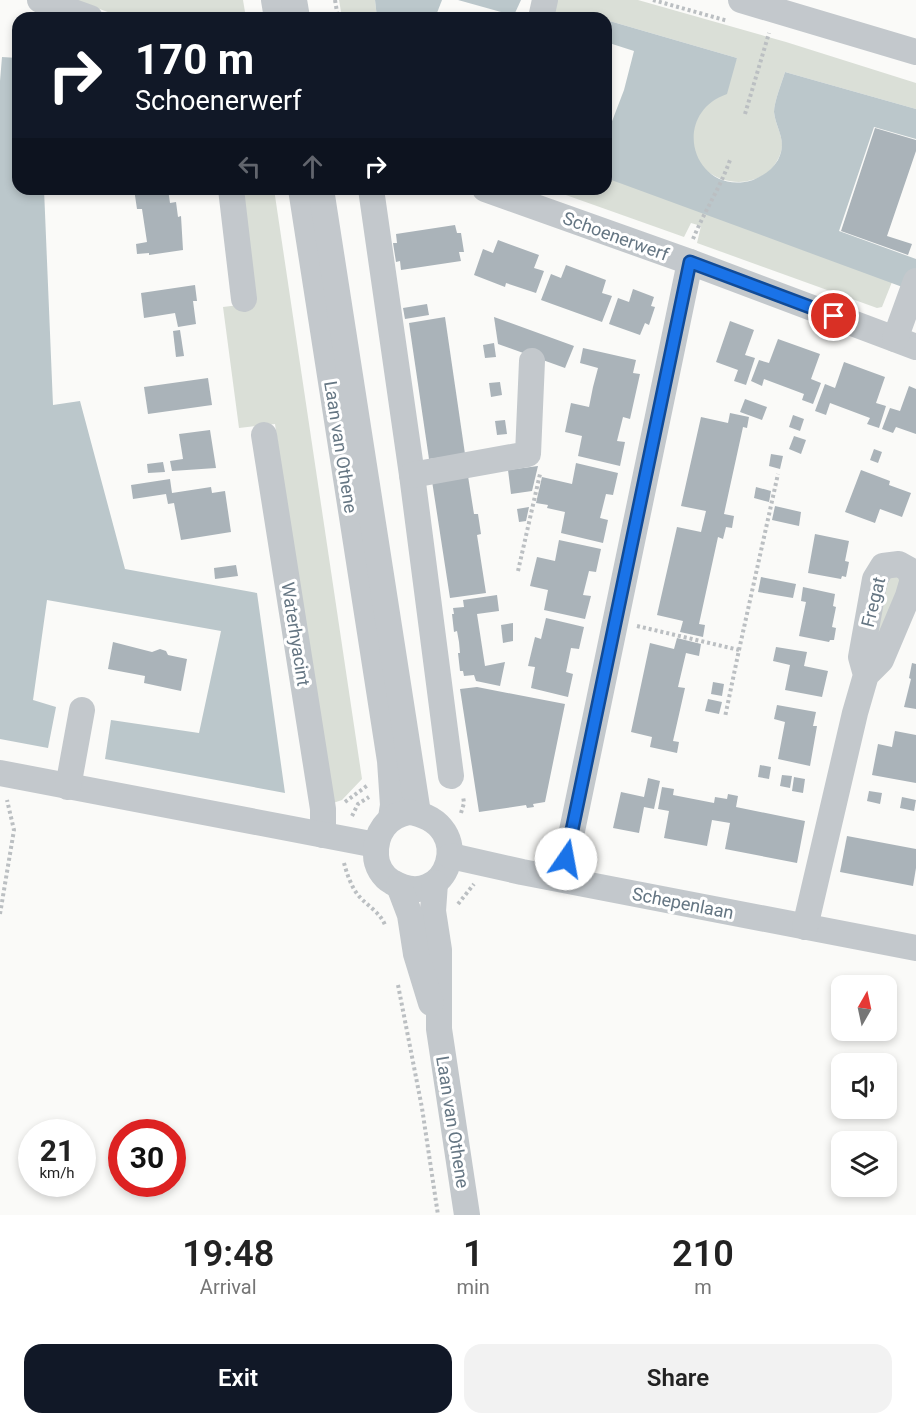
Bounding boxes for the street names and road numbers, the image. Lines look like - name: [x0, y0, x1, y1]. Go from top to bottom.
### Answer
- street label: Schoenerwerf: [560, 207, 672, 265]
- street label: Laan van Othene: [320, 379, 362, 515]
- street label: Fregat: [857, 575, 889, 629]
- street label: Waterhyacint: [277, 581, 315, 687]
- street label: Schepenlaan: [630, 883, 736, 923]
- street label: Laan van Othene: [432, 1054, 474, 1190]

